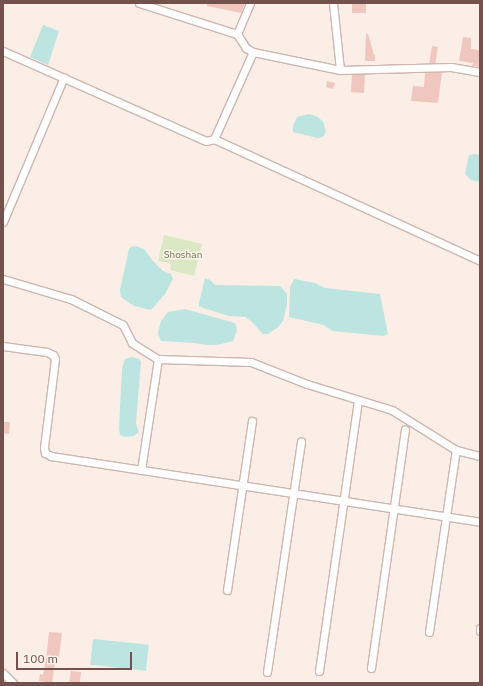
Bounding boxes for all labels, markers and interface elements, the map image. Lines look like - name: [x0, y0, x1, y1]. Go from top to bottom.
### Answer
- park label: Shoshan: [164, 249, 202, 261]
- scale bar: [18, 644, 134, 670]
- text: 100 m: [23, 651, 58, 666]

